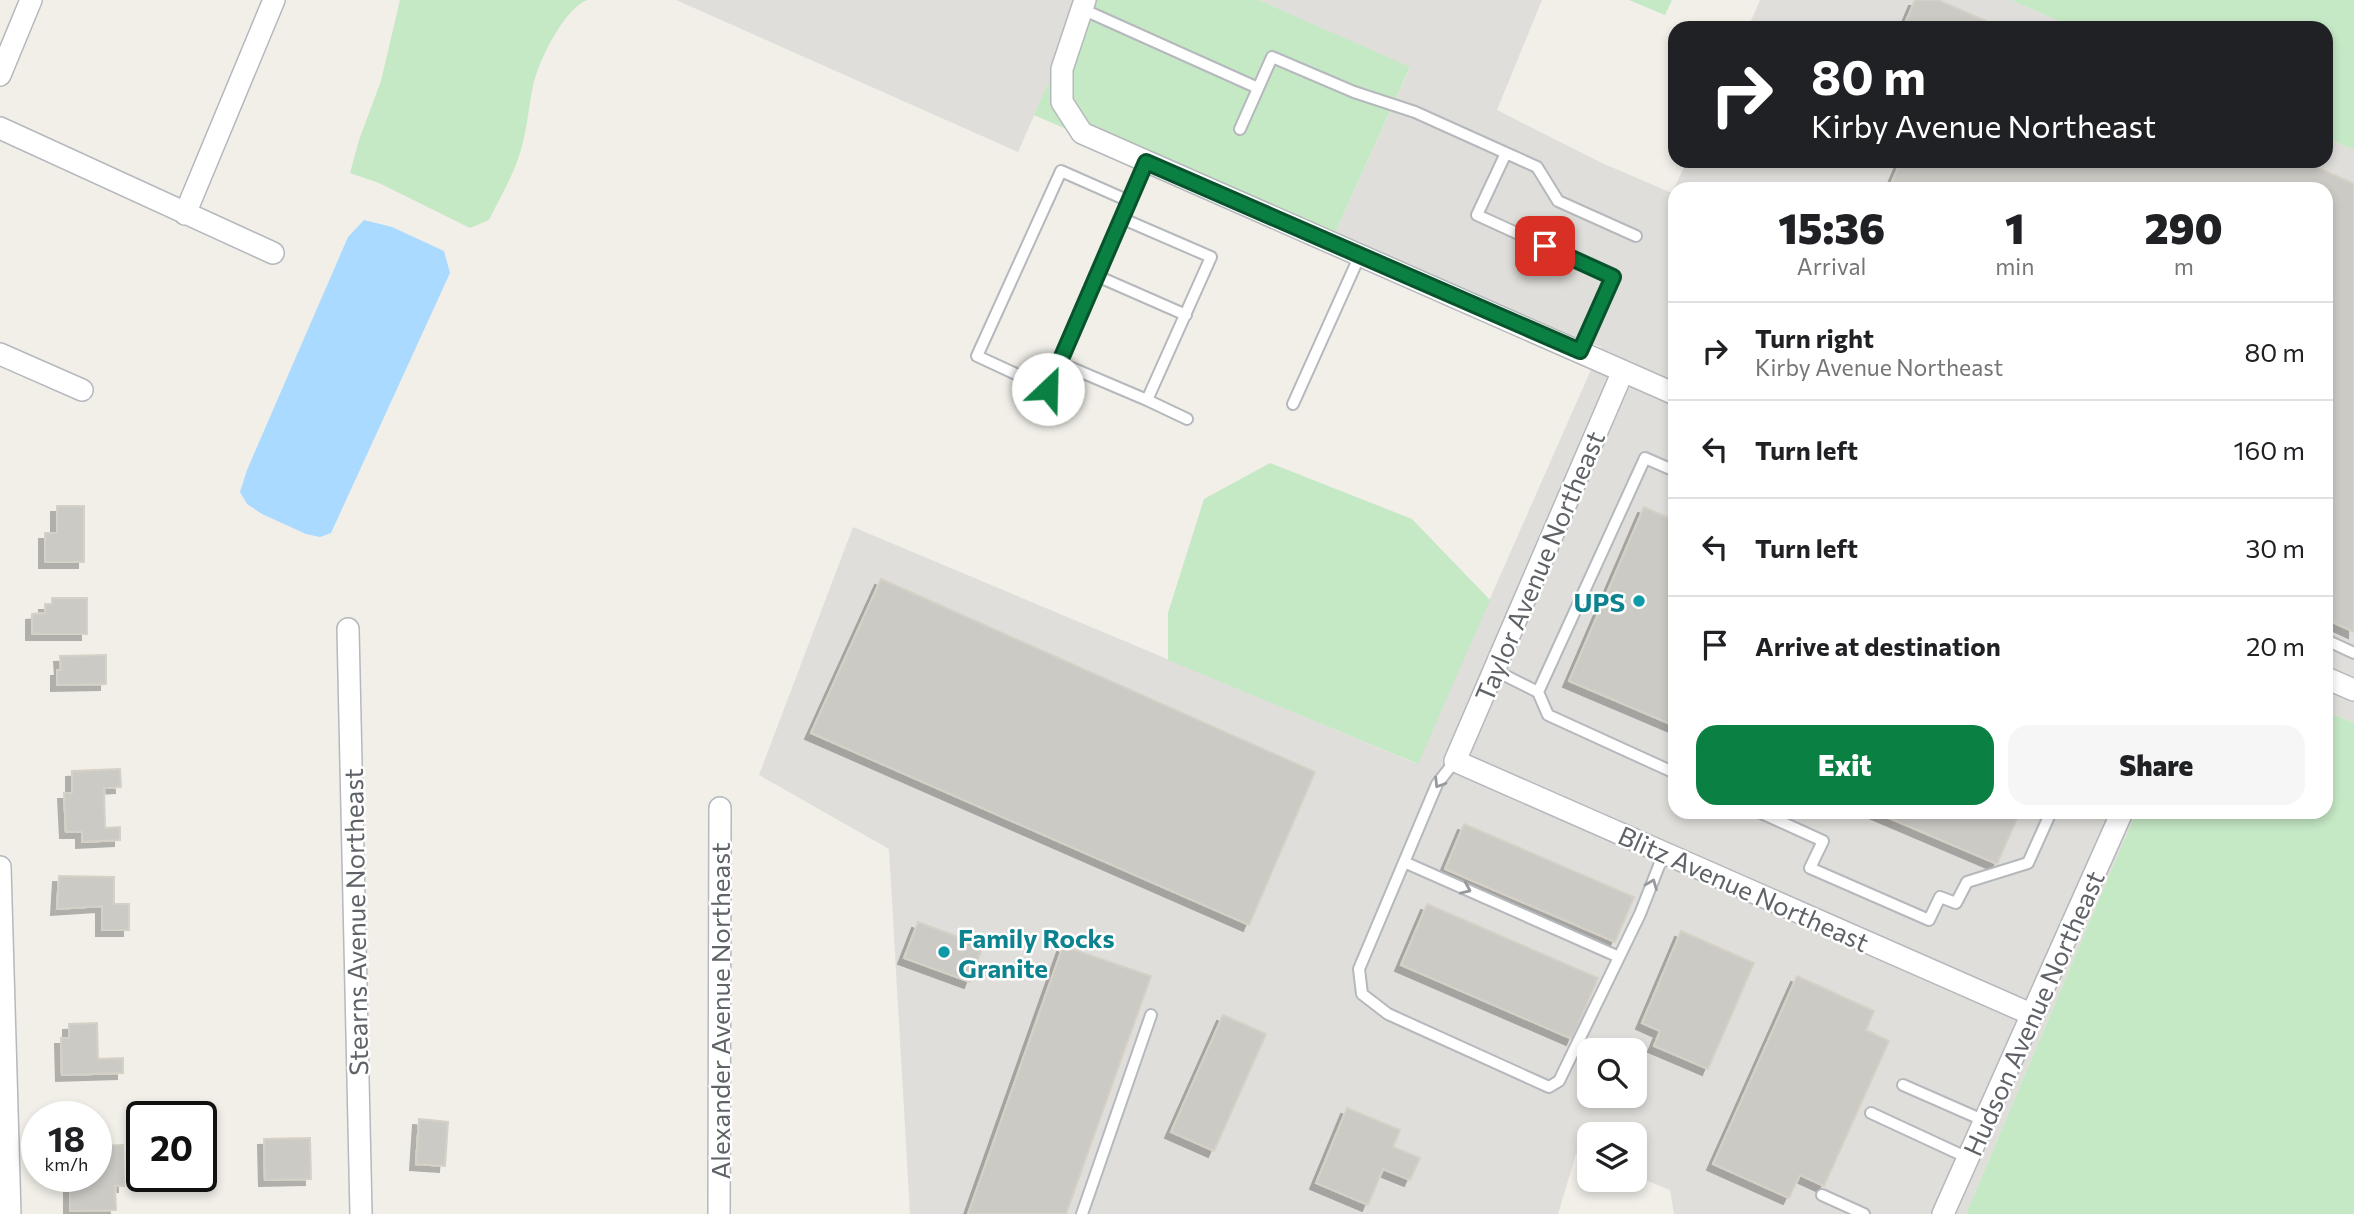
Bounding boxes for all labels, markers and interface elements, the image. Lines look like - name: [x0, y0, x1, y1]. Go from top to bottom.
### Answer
- text: 80 m: [1811, 45, 1926, 105]
- icon: right: [1696, 49, 1787, 140]
- text: Kirby Avenue Northeast: [1811, 105, 2156, 145]
- text: 15:36: [1778, 201, 1885, 253]
- text: 1: [2005, 201, 2025, 253]
- text: 290: [2145, 201, 2223, 253]
- pin: [1515, 216, 1575, 276]
- icon: arrive: [1526, 227, 1564, 265]
- text: Arrival: [1797, 252, 1866, 280]
- text: min: [1995, 252, 2034, 280]
- text: m: [2174, 252, 2194, 280]
- text: Turn right: [1755, 322, 1874, 353]
- icon: right: [1696, 332, 1734, 370]
- text: 80 m: [2245, 336, 2305, 367]
- position arrow: [1011, 352, 1085, 426]
- text: Kirby Avenue Northeast: [1755, 353, 2003, 381]
- street label: Taylor Avenue Northeast: [1468, 426, 1610, 706]
- icon: left: [1696, 430, 1734, 468]
- text: Turn left: [1755, 434, 1858, 465]
- text: 160 m: [2233, 434, 2305, 465]
- icon: left: [1696, 528, 1734, 566]
- text: Turn left: [1755, 532, 1858, 563]
- text: 30 m: [2246, 532, 2305, 563]
- place label: UPS: [1574, 586, 1625, 617]
- marker: UPS: [1631, 593, 1647, 609]
- icon: arrive: [1696, 626, 1734, 664]
- text: Arrive at destination: [1755, 630, 2001, 661]
- text: 20 m: [2246, 630, 2305, 661]
- button: Exit: [1696, 725, 1994, 805]
- button: Share: [2008, 725, 2305, 805]
- street label: Stearns Avenue Northeast: [337, 768, 373, 1076]
- one-way arrow: [1435, 775, 1448, 788]
- street label: Blitz Avenue Northeast: [1614, 819, 1874, 957]
- street label: Alexander Avenue Northeast: [704, 842, 735, 1180]
- street label: Hudson Avenue Northeast: [1956, 866, 2110, 1160]
- one-way arrow: [1644, 878, 1658, 890]
- one-way arrow: [1459, 881, 1472, 895]
- place label: Family Rocks Granite: [958, 922, 1115, 983]
- marker: Family Rocks Granite: [936, 944, 952, 960]
- map controls: [1577, 1038, 1647, 1192]
- button: search: [1577, 1038, 1647, 1108]
- speed limit sign: 20: [126, 1101, 217, 1192]
- text: 18: [48, 1116, 85, 1159]
- button: layers: [1577, 1122, 1647, 1192]
- text: km/h: [45, 1153, 88, 1175]

